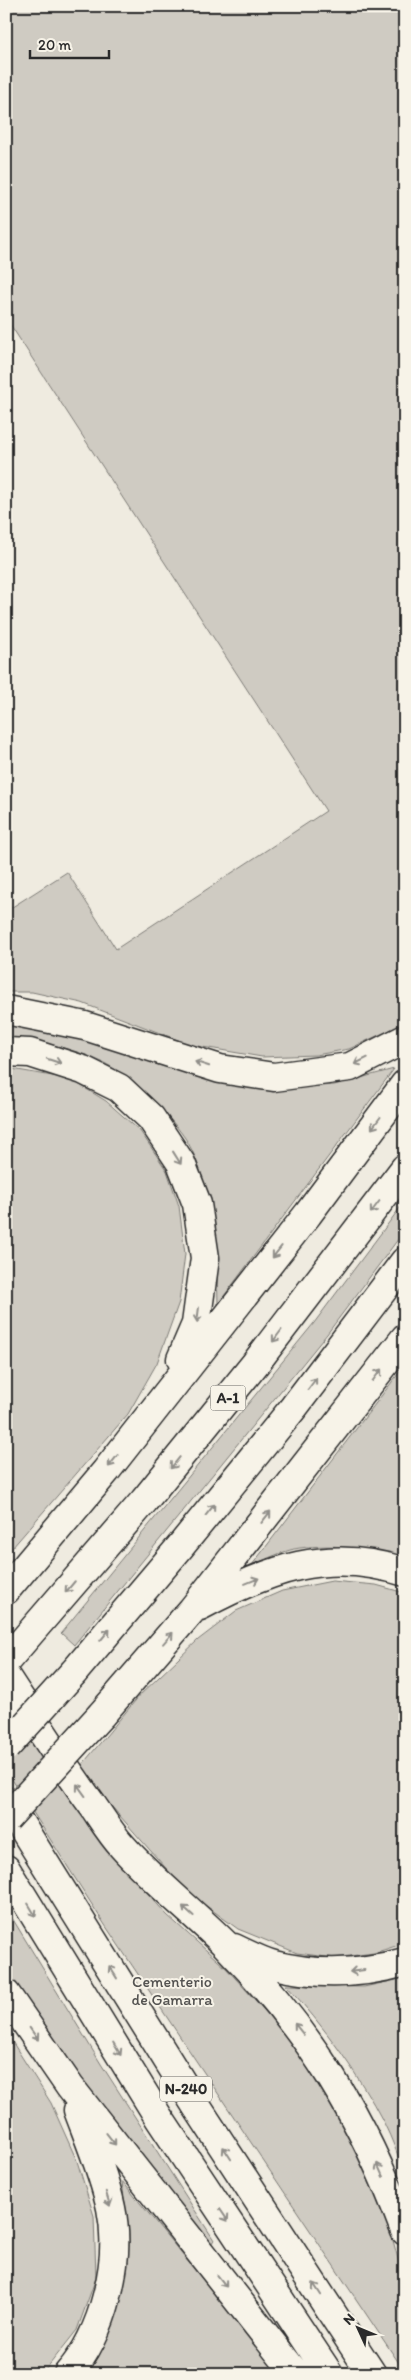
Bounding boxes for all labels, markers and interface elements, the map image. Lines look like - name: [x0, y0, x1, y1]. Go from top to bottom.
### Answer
- scale bar: [30, 28, 109, 60]
- text: 20 m: [38, 36, 72, 54]
- one-way arrow: [45, 1056, 61, 1066]
- one-way arrow: [354, 1057, 369, 1066]
- one-way arrow: [194, 1058, 210, 1068]
- one-way arrow: [370, 1116, 381, 1129]
- one-way arrow: [173, 1150, 183, 1164]
- one-way arrow: [370, 1200, 381, 1213]
- one-way arrow: [272, 1246, 283, 1259]
- one-way arrow: [192, 1307, 202, 1323]
- one-way arrow: [272, 1329, 282, 1343]
- one-way arrow: [371, 1369, 382, 1382]
- one-way arrow: [306, 1378, 317, 1391]
- road number: A-1: [210, 1386, 246, 1410]
- one-way arrow: [108, 1454, 119, 1467]
- one-way arrow: [170, 1456, 181, 1469]
- one-way arrow: [204, 1504, 215, 1517]
- one-way arrow: [261, 1510, 271, 1524]
- one-way arrow: [244, 1575, 259, 1585]
- one-way arrow: [65, 1580, 76, 1593]
- one-way arrow: [100, 1628, 111, 1641]
- one-way arrow: [162, 1632, 173, 1645]
- one-way arrow: [76, 1783, 86, 1797]
- one-way arrow: [27, 1903, 37, 1917]
- one-way arrow: [182, 1905, 195, 1917]
- one-way arrow: [107, 1965, 117, 1979]
- one-way arrow: [349, 1967, 365, 1977]
- park label: Cementerio de Gamarra: [131, 1972, 213, 2009]
- one-way arrow: [294, 2023, 305, 2036]
- one-way arrow: [29, 2027, 39, 2041]
- one-way arrow: [112, 2041, 122, 2055]
- road number: N-240: [160, 2076, 212, 2102]
- one-way arrow: [106, 2132, 117, 2145]
- one-way arrow: [222, 2147, 232, 2161]
- one-way arrow: [375, 2163, 385, 2178]
- one-way arrow: [104, 2191, 113, 2207]
- one-way arrow: [219, 2207, 229, 2221]
- one-way arrow: [217, 2274, 228, 2287]
- one-way arrow: [311, 2282, 322, 2296]
- north arrow: [334, 2302, 384, 2352]
- text: N: [340, 2310, 358, 2329]

